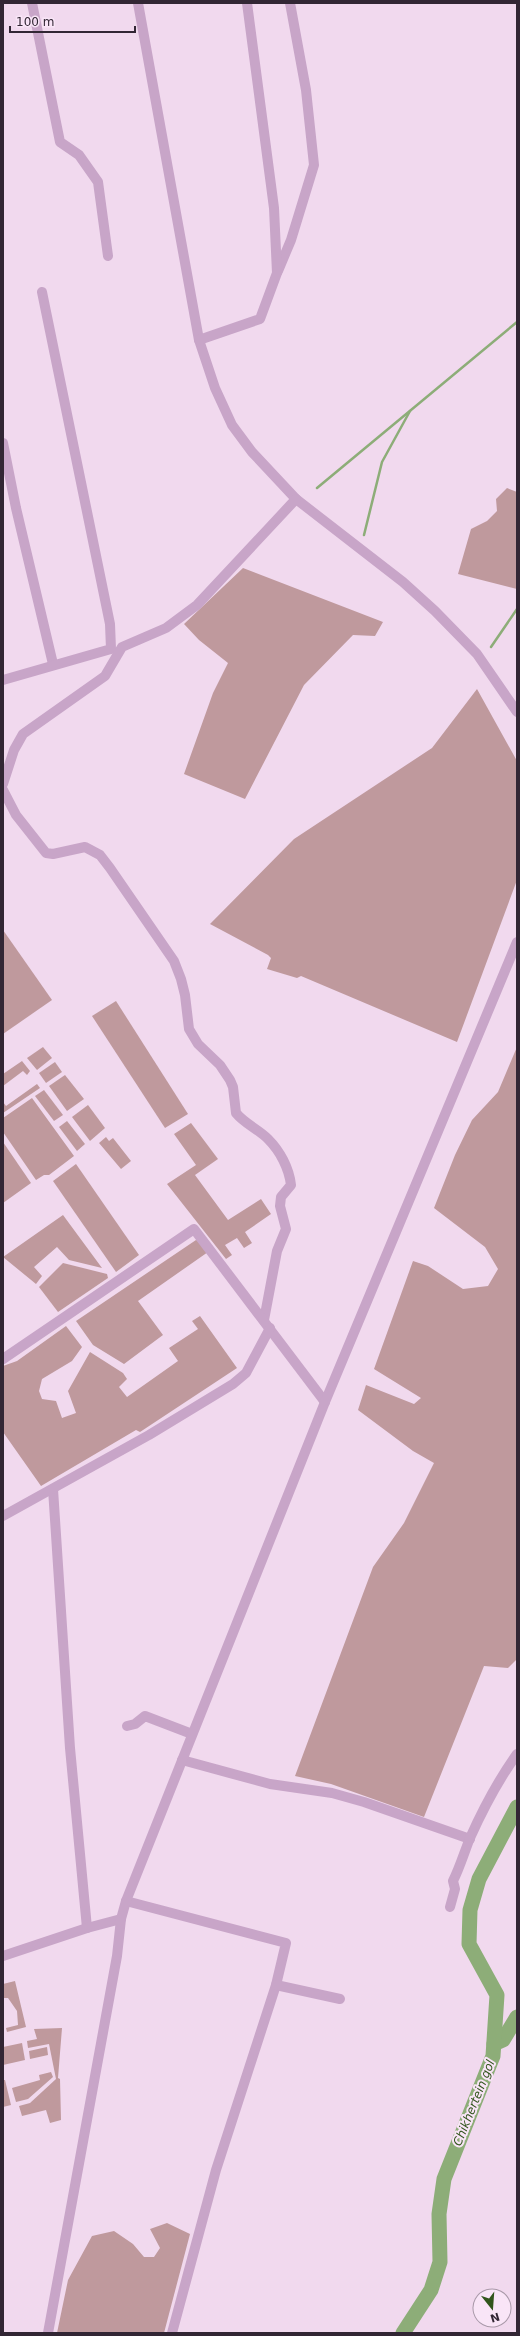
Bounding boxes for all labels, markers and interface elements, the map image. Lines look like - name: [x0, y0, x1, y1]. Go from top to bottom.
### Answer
- scale bar: [10, 8, 135, 34]
- text: 100 m: [16, 15, 54, 29]
- water label: Chikhertein gol: [450, 2057, 498, 2148]
- north arrow: [472, 2288, 512, 2328]
- text: N: [488, 2310, 501, 2325]

